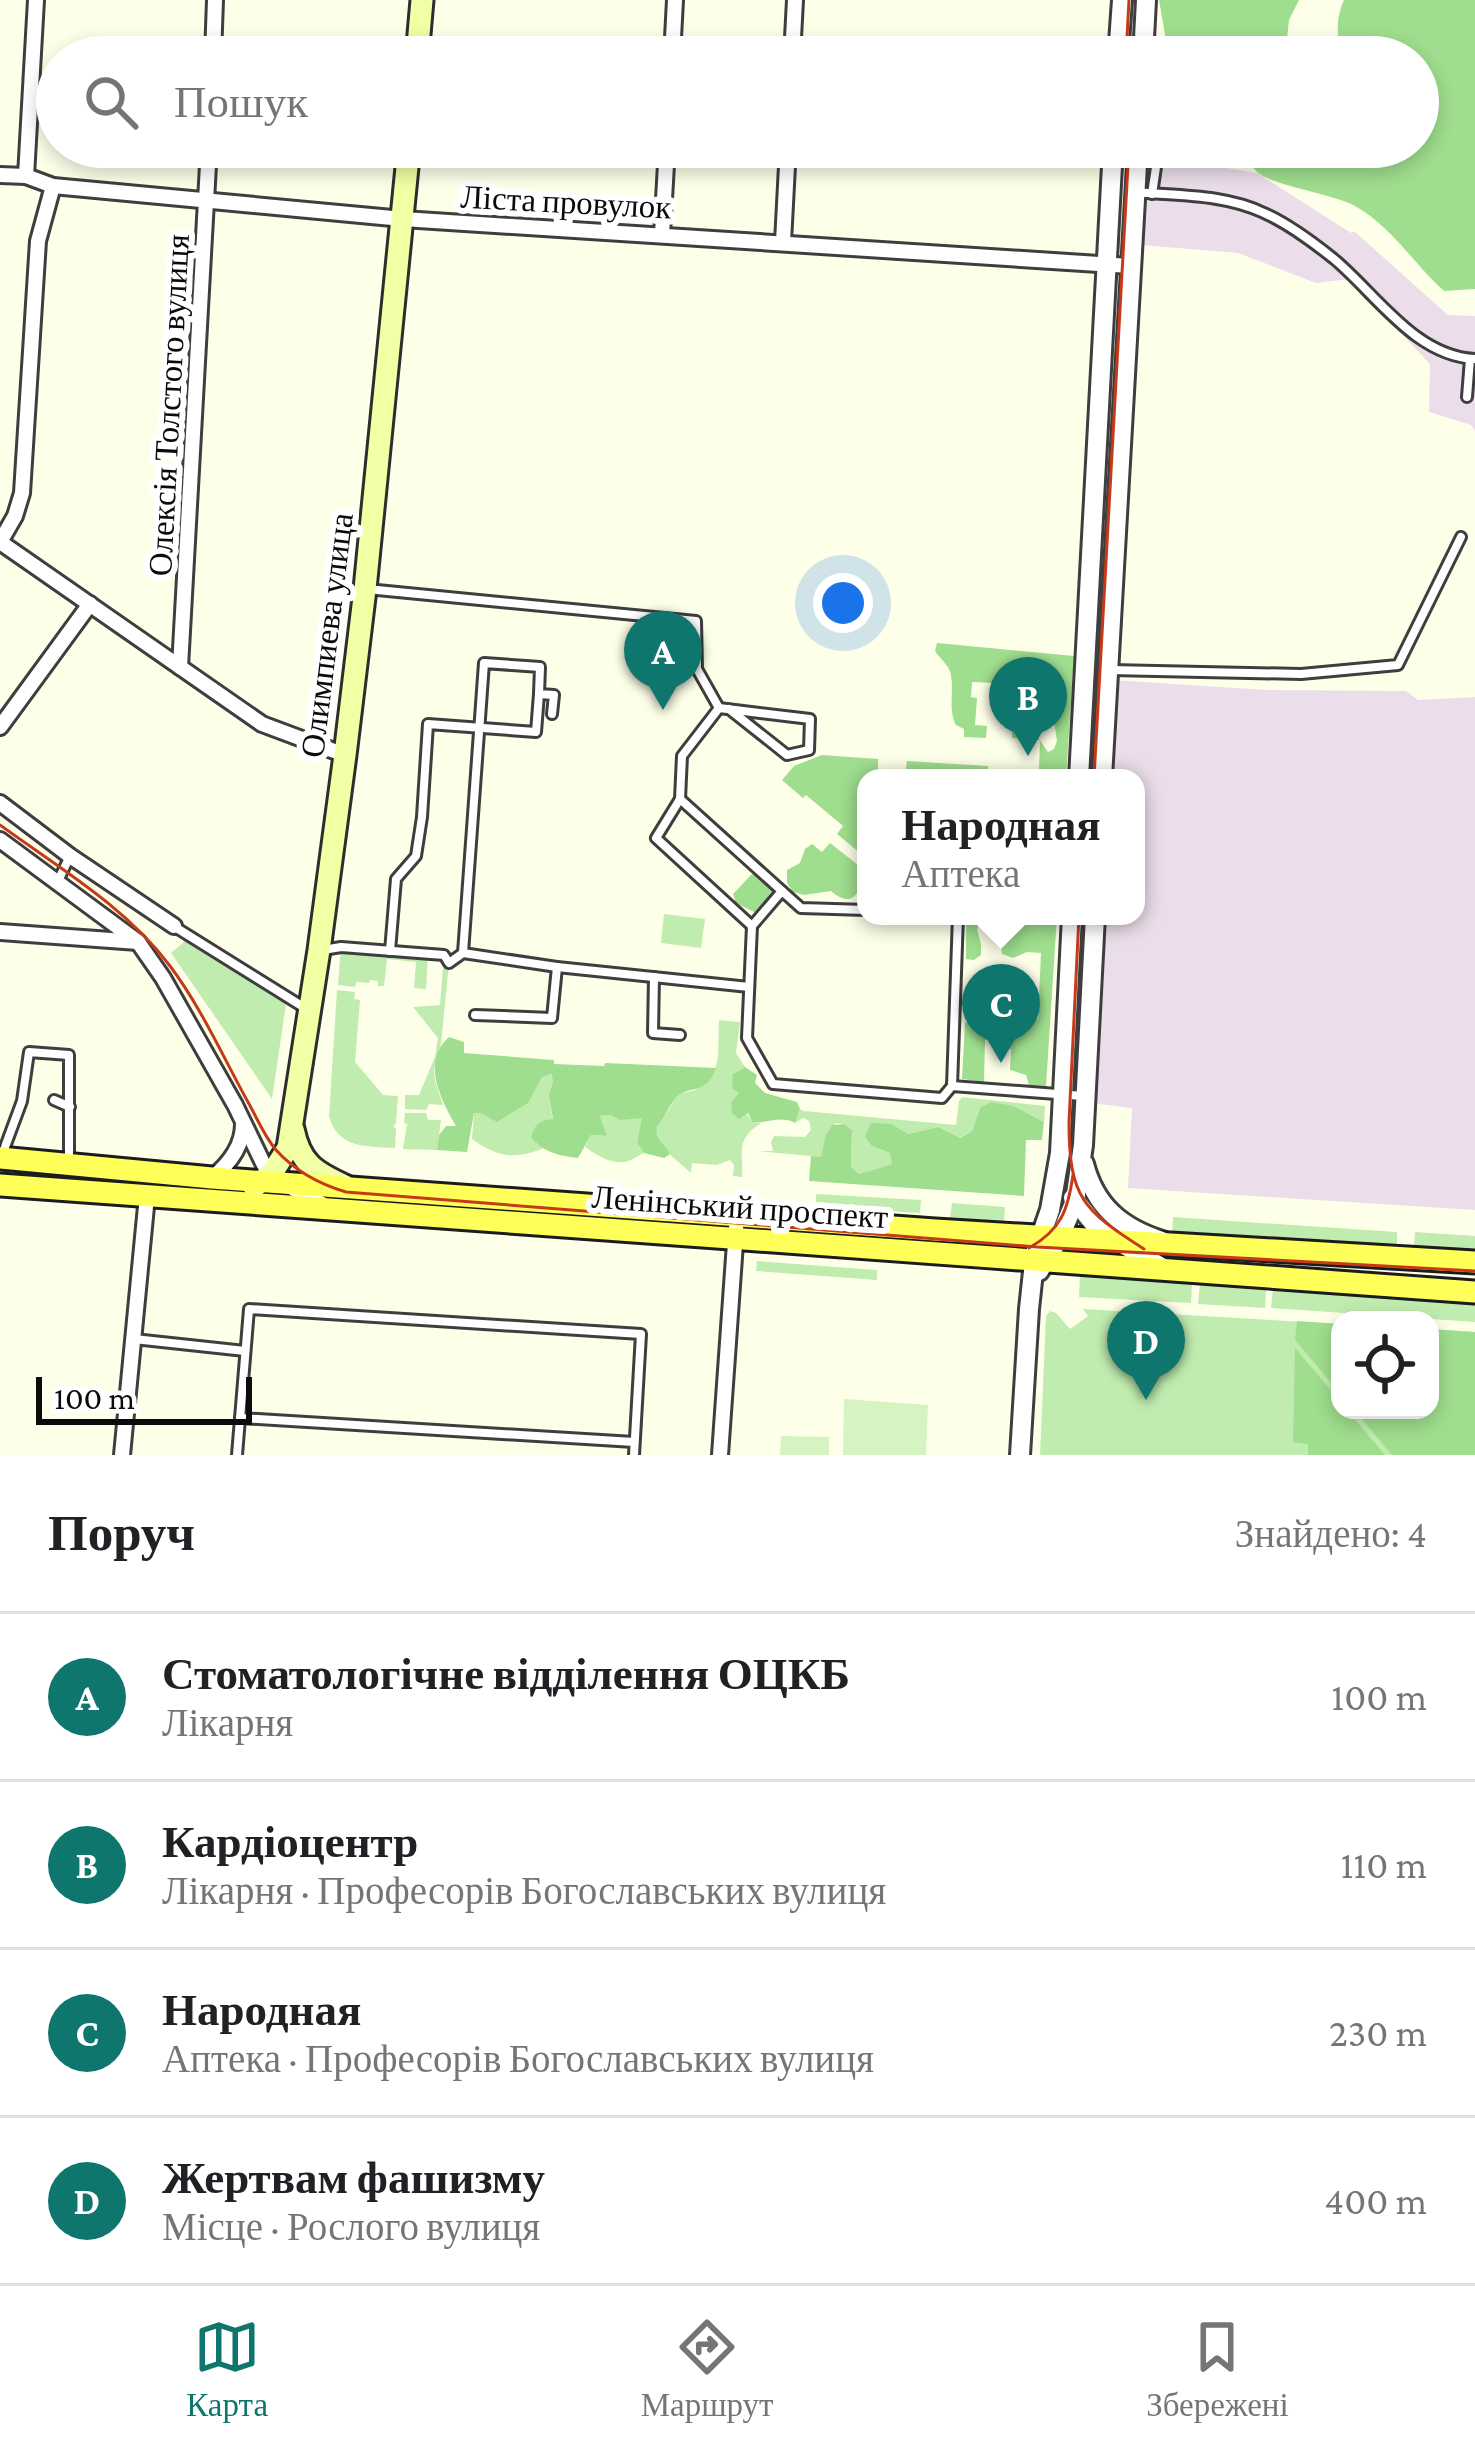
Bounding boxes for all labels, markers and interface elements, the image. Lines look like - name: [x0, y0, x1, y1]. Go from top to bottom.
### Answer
- search box: [36, 36, 1439, 168]
- icon: search: [78, 69, 144, 135]
- text: Пошук: [174, 77, 308, 127]
- street label: Ліста провулок: [460, 178, 673, 226]
- street label: Олексія Толстого вулиця: [141, 233, 196, 577]
- street label: Олимпиева улица: [293, 510, 360, 760]
- your location: [813, 573, 873, 633]
- pin: A: [624, 611, 702, 710]
- pin: B: [989, 657, 1067, 756]
- popup: [857, 769, 1145, 925]
- text: Народная: [901, 800, 1101, 850]
- text: Аптека: [901, 852, 1020, 895]
- pin: C: [962, 964, 1040, 1063]
- street label: Ленінський проспект: [591, 1178, 889, 1235]
- pin: D: [1107, 1301, 1185, 1400]
- map controls: [1331, 1311, 1439, 1419]
- button: locate: [1331, 1311, 1439, 1419]
- scale bar: [36, 1371, 252, 1424]
- text: 100 m: [54, 1379, 135, 1416]
- text: Поруч: [48, 1504, 195, 1561]
- text: Знайдено: 4: [1235, 1512, 1427, 1555]
- text: Стоматологічне відділення ОЦКБ: [162, 1649, 850, 1699]
- text: A: [75, 1675, 99, 1718]
- text: 100 m: [1331, 1675, 1427, 1718]
- text: Лікарня: [162, 1701, 293, 1744]
- text: Кардіоцентр: [162, 1817, 418, 1867]
- text: B: [76, 1843, 98, 1886]
- text: 110 m: [1340, 1843, 1427, 1886]
- text: Лікарня · Професорів Богославських вулиця: [162, 1869, 886, 1912]
- text: Народная: [162, 1985, 361, 2035]
- text: C: [75, 2011, 99, 2054]
- text: 230 m: [1329, 2011, 1427, 2054]
- text: Аптека · Професорів Богославських вулиця: [162, 2037, 874, 2080]
- text: Жертвам фашизму: [162, 2153, 545, 2203]
- text: D: [74, 2179, 100, 2222]
- text: 400 m: [1324, 2179, 1427, 2222]
- text: Місце · Рослого вулиця: [162, 2205, 540, 2248]
- tab: Карта: [186, 2314, 268, 2424]
- tab: Маршрут: [641, 2314, 774, 2424]
- tab: Збережені: [1146, 2314, 1289, 2424]

